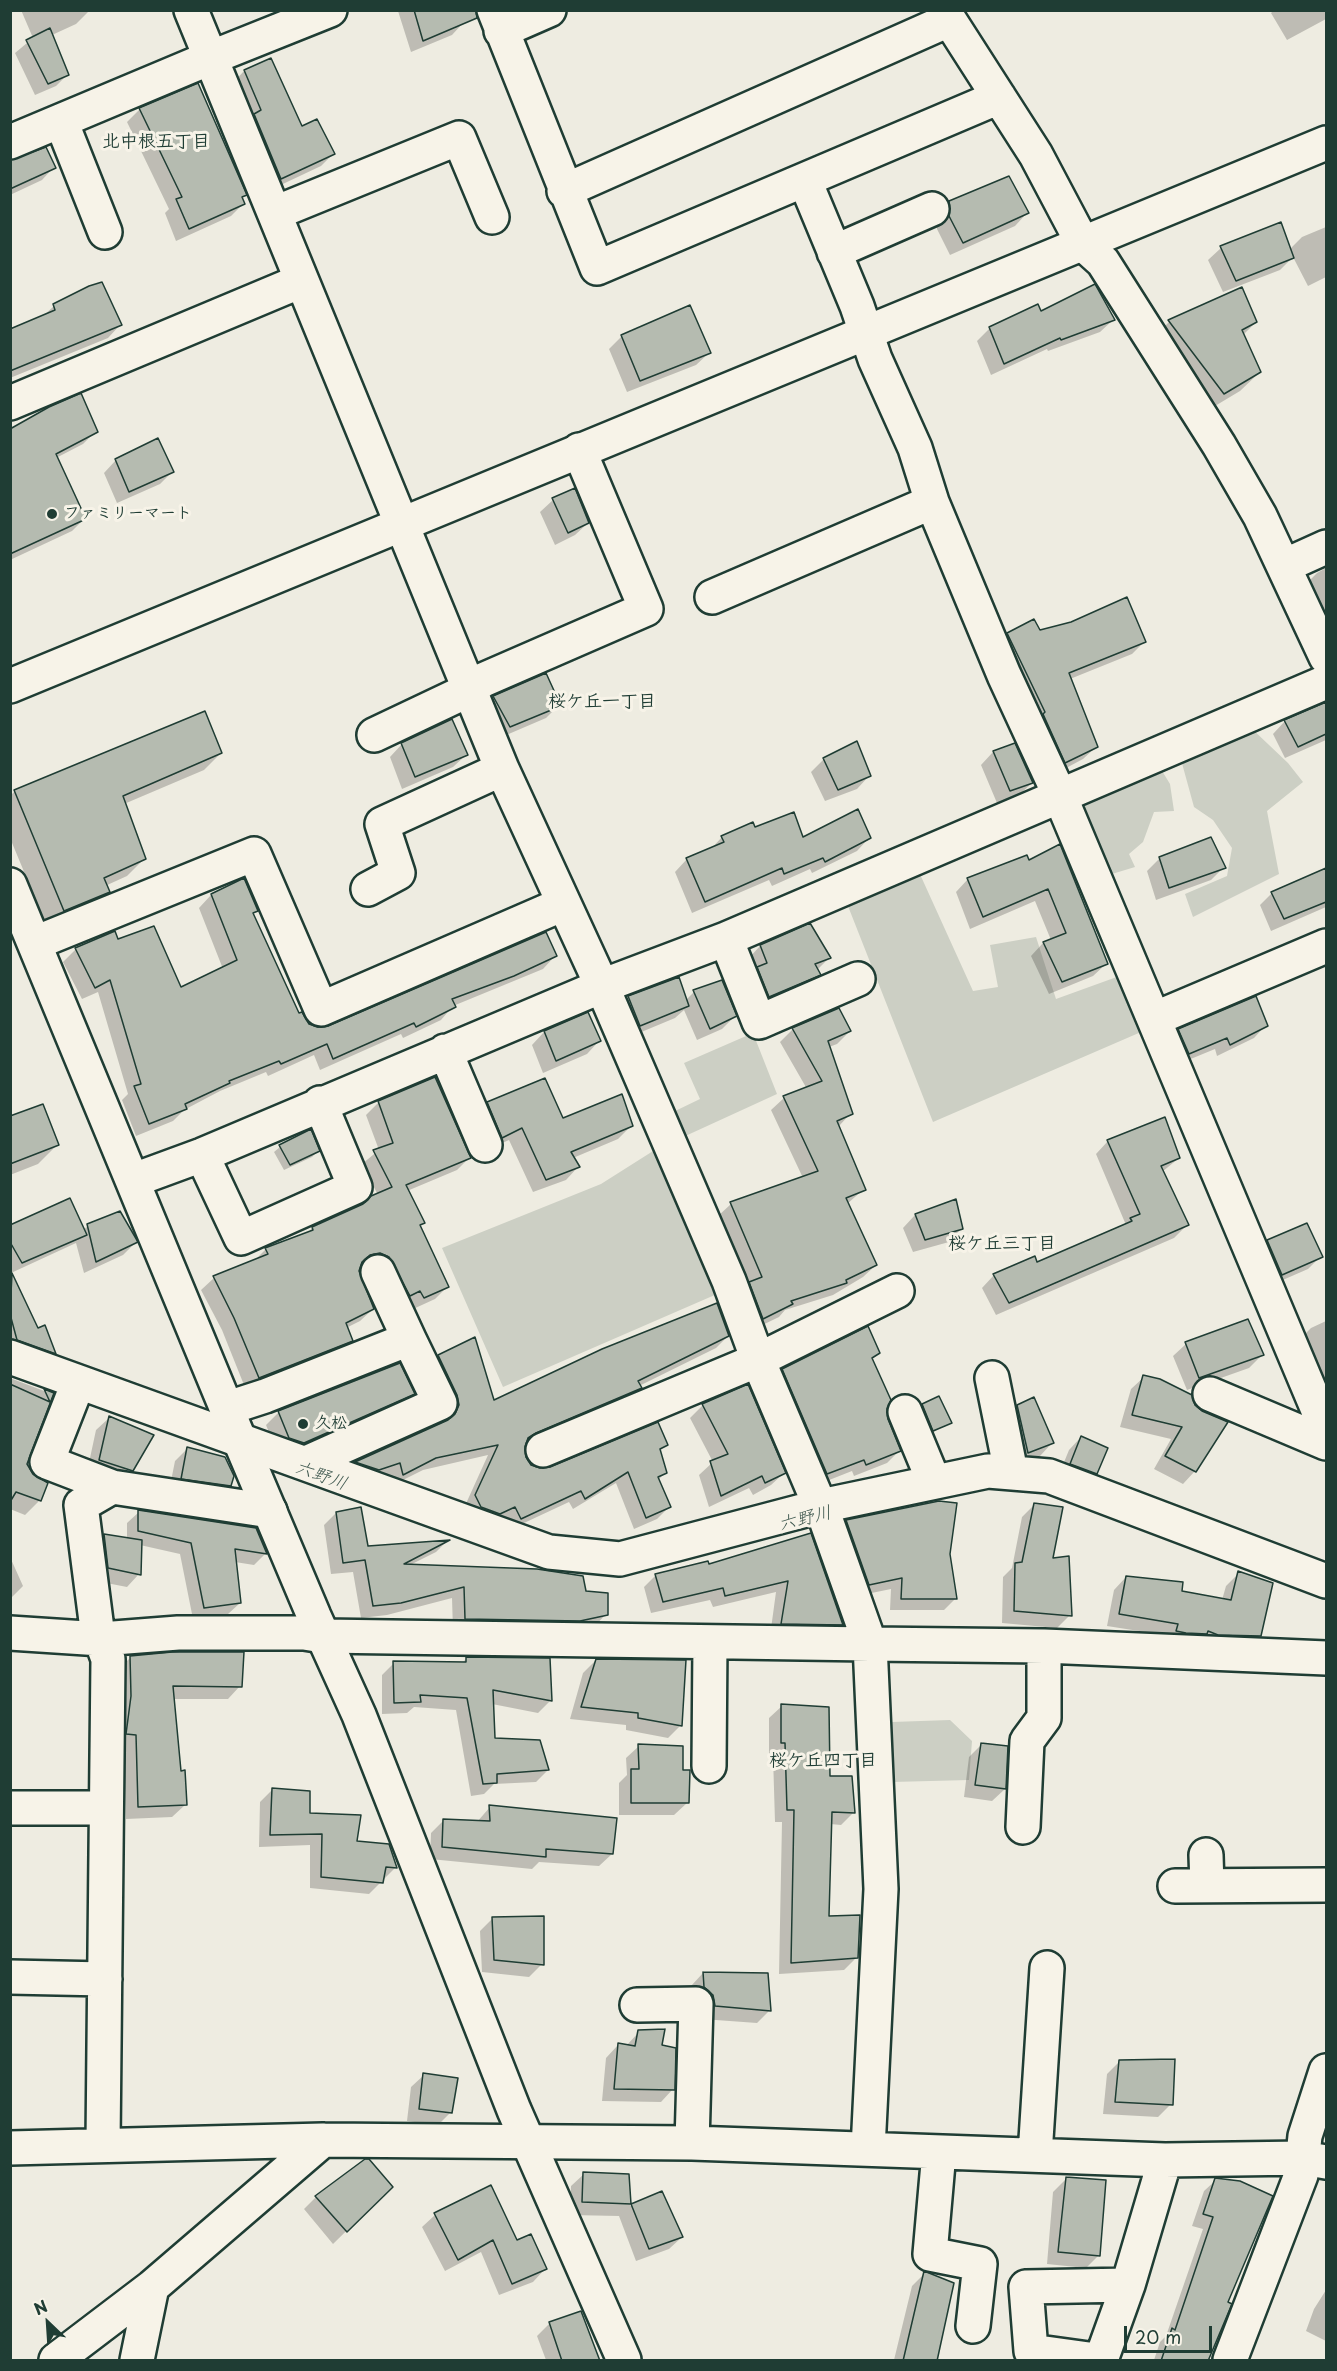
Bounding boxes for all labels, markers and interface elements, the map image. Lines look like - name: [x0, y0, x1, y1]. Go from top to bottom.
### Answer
- district label: 北中根五丁目: [102, 131, 210, 153]
- place label: ファミリーマート: [64, 504, 192, 524]
- marker: ファミリーマート: [45, 507, 59, 521]
- district label: 桜ケ丘一丁目: [548, 691, 656, 713]
- district label: 桜ケ丘三丁目: [948, 1233, 1056, 1255]
- place label: 久松: [315, 1414, 347, 1434]
- marker: 久松: [296, 1417, 310, 1431]
- water label: 六野川: [292, 1457, 350, 1495]
- water label: 六野川: [776, 1502, 834, 1536]
- district label: 桜ケ丘四丁目: [769, 1750, 877, 1772]
- north arrow: [18, 2293, 78, 2353]
- text: N: [30, 2293, 51, 2320]
- scale bar: [1127, 2314, 1216, 2352]
- text: 20 m: [1135, 2323, 1181, 2350]

